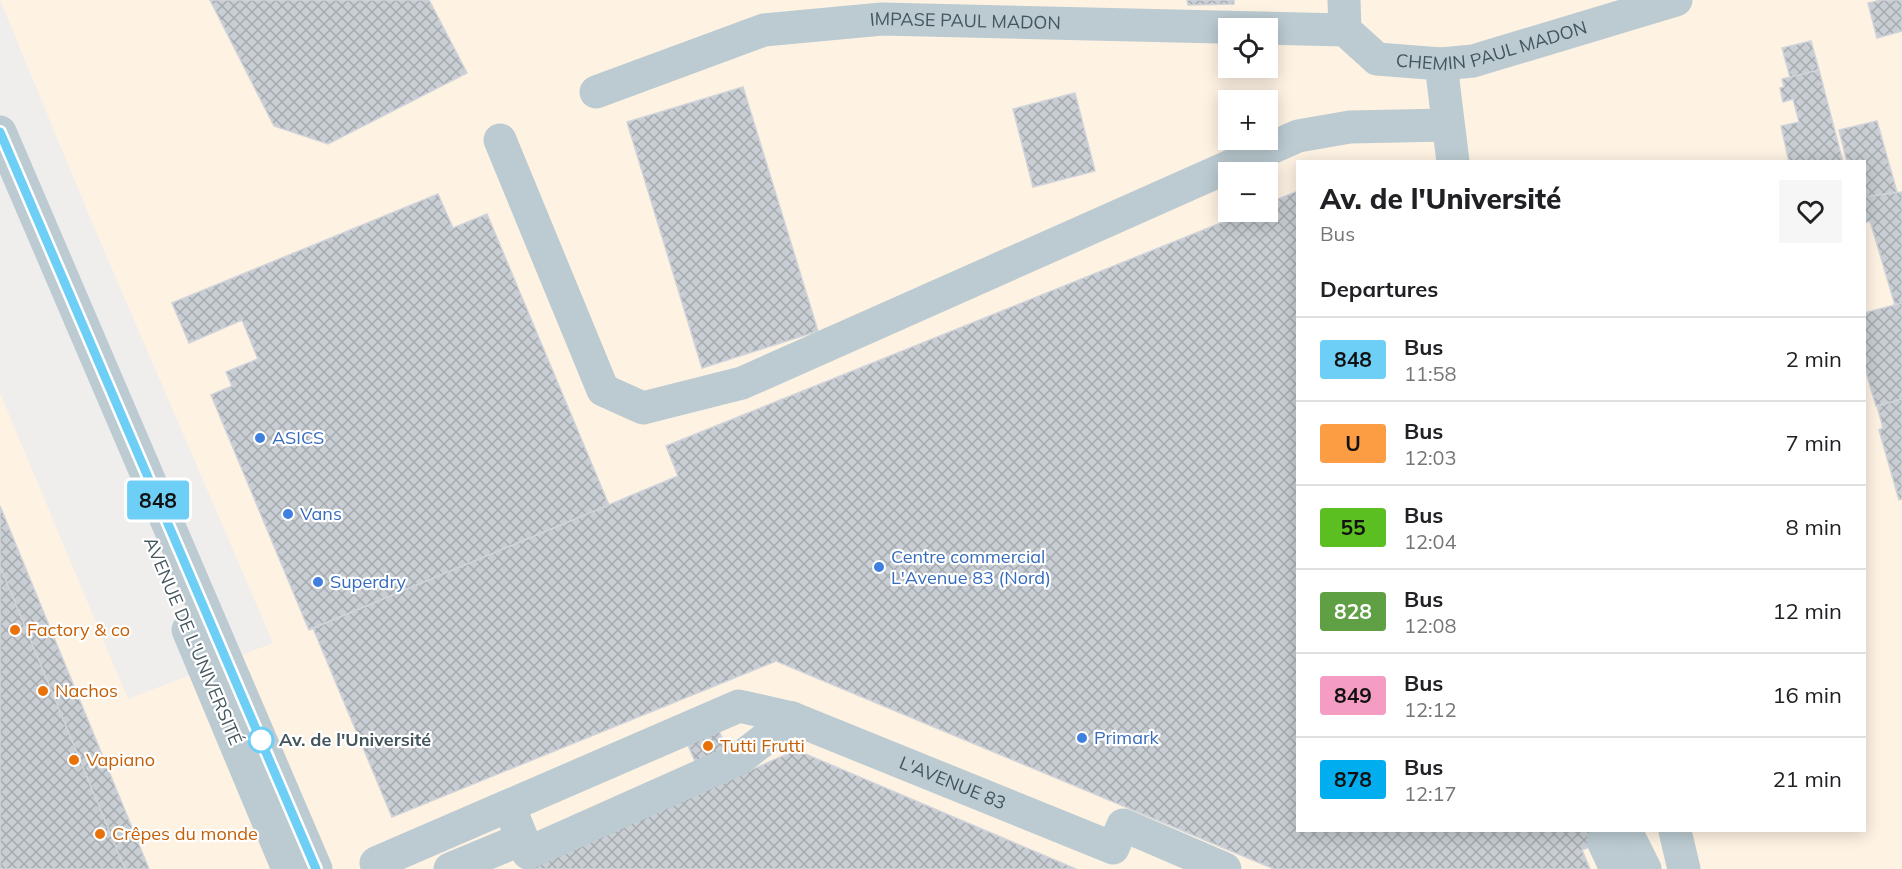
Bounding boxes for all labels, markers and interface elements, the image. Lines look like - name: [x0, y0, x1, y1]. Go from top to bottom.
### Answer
- street label: IMPASE PAUL MADON: [869, 7, 1061, 34]
- street label: CHEMIN PAUL MADON: [1395, 15, 1589, 76]
- map controls: [1218, 18, 1278, 222]
- button: locate: [1218, 18, 1278, 78]
- button: +: [1218, 90, 1278, 150]
- button: −: [1218, 162, 1278, 222]
- button: heart: [1779, 180, 1842, 243]
- text: Av. de l'Université: [1320, 181, 1561, 216]
- text: Bus: [1320, 221, 1355, 246]
- text: Departures: [1320, 275, 1438, 303]
- text: Bus: [1404, 333, 1443, 361]
- text: 2 min: [1786, 345, 1842, 373]
- text: 848: [1334, 346, 1372, 372]
- text: 11:58: [1404, 361, 1457, 386]
- text: Bus: [1404, 417, 1443, 445]
- place label: ASICS: [272, 426, 324, 449]
- text: 7 min: [1786, 429, 1842, 457]
- text: U: [1345, 430, 1361, 456]
- marker: ASICS: [253, 431, 267, 445]
- text: 12:03: [1404, 445, 1457, 470]
- line badge: 848: [124, 480, 192, 520]
- text: 848: [139, 487, 177, 513]
- text: Bus: [1404, 501, 1443, 529]
- place label: Vans: [300, 502, 342, 525]
- marker: Vans: [281, 507, 295, 521]
- text: 8 min: [1786, 513, 1842, 541]
- text: 55: [1340, 514, 1366, 540]
- text: 12:04: [1404, 529, 1457, 554]
- street label: AVENUE DE L'UNIVERSITÉ: [139, 533, 248, 748]
- place label: Centre commercial L'Avenue 83 (Nord): [891, 545, 1051, 589]
- marker: Centre commercial L'Avenue 83 (Nord): [872, 560, 886, 574]
- place label: Superdry: [330, 570, 406, 593]
- marker: Superdry: [311, 575, 325, 589]
- text: Bus: [1404, 585, 1443, 613]
- text: 12 min: [1772, 597, 1842, 625]
- text: 828: [1334, 598, 1372, 624]
- text: 12:08: [1404, 613, 1457, 638]
- place label: Factory & co: [27, 618, 130, 641]
- marker: Factory & co: [8, 623, 22, 637]
- text: Bus: [1404, 669, 1443, 697]
- place label: Nachos: [55, 679, 118, 702]
- text: 16 min: [1772, 681, 1842, 709]
- text: 849: [1334, 682, 1372, 708]
- marker: Nachos: [36, 684, 50, 698]
- text: 12:12: [1404, 697, 1457, 722]
- place label: Primark: [1094, 726, 1159, 749]
- marker: Av. de l'Université: [248, 727, 274, 753]
- place label: Av. de l'Université: [279, 728, 431, 751]
- marker: Primark: [1075, 731, 1089, 745]
- place label: Tutti Frutti: [720, 734, 805, 757]
- marker: Tutti Frutti: [701, 739, 715, 753]
- place label: Vapiano: [86, 748, 155, 771]
- street label: L'AVENUE 83: [896, 751, 1009, 814]
- marker: Vapiano: [67, 753, 81, 767]
- text: Bus: [1404, 753, 1443, 781]
- text: 21 min: [1772, 765, 1842, 793]
- text: 878: [1334, 766, 1372, 792]
- text: 12:17: [1404, 781, 1457, 806]
- place label: Crêpes du monde: [112, 822, 258, 845]
- marker: Crêpes du monde: [93, 827, 107, 841]

